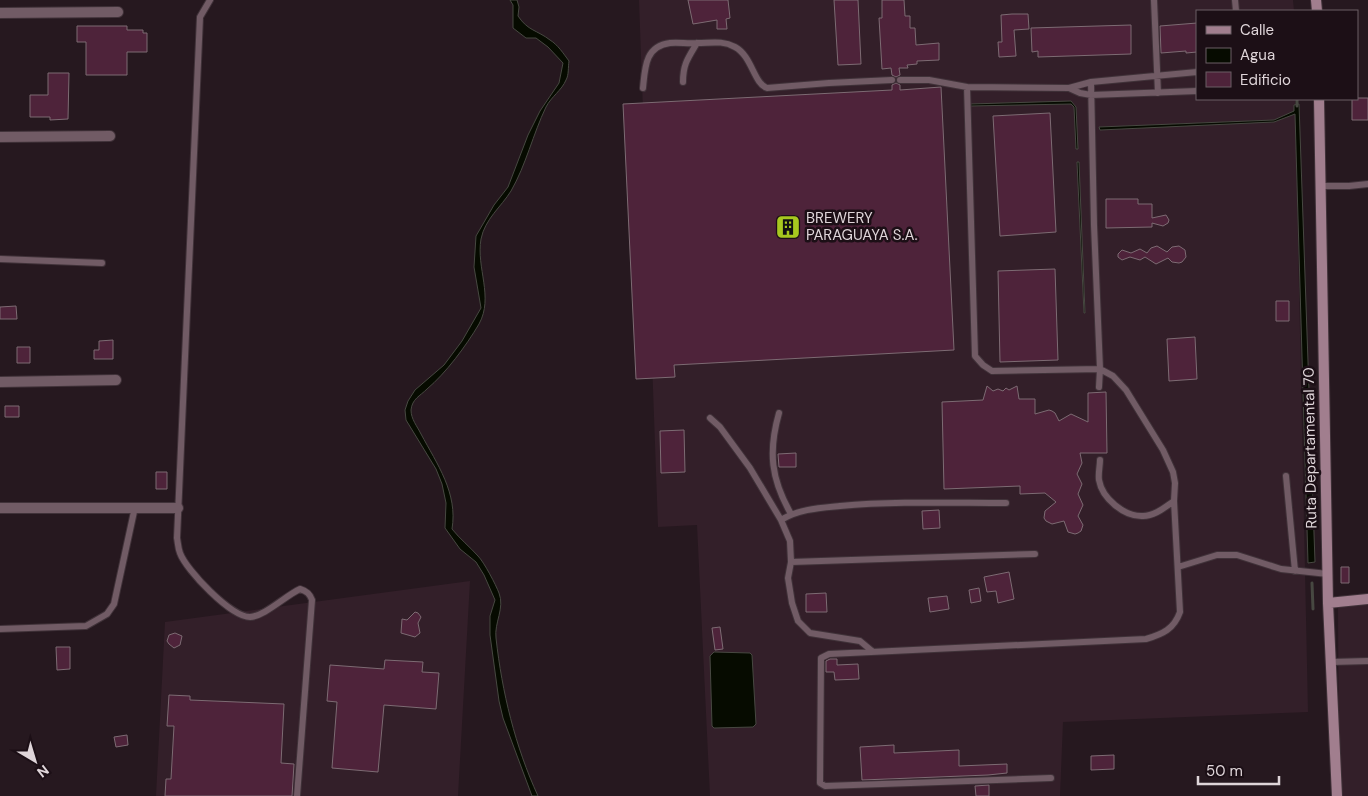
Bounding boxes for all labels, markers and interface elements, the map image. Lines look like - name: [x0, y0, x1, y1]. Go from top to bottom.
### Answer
- legend: [1196, 10, 1358, 100]
- text: Calle: [1240, 20, 1274, 40]
- text: Agua: [1240, 45, 1275, 65]
- text: Edificio: [1240, 70, 1291, 90]
- place label: BREWERY PARAGUAYA S.A.: [806, 208, 917, 245]
- building icon: BREWERY PARAGUAYA S.A.: [775, 214, 801, 240]
- street label: Ruta Departamental 70: [1299, 367, 1321, 529]
- north arrow: [10, 736, 60, 786]
- scale bar: [1198, 754, 1279, 786]
- text: N: [33, 761, 53, 781]
- text: 50 m: [1206, 761, 1243, 781]

